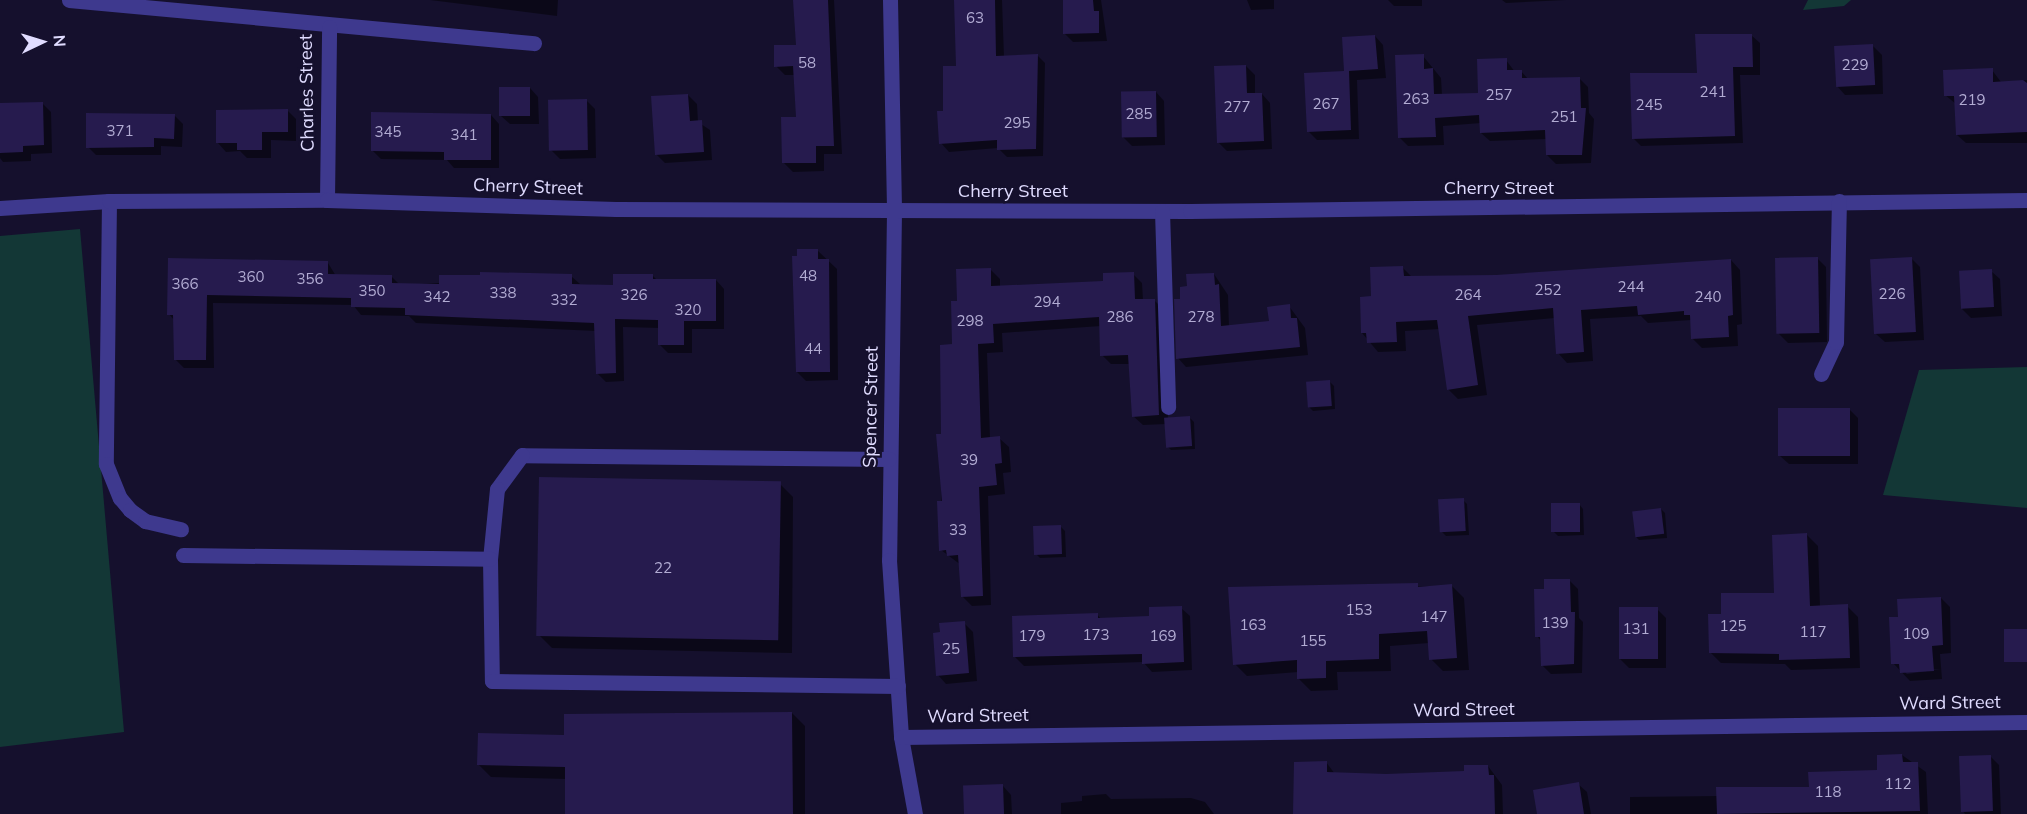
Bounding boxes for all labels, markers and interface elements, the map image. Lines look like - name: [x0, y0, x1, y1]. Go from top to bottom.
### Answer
- house number: 63: [966, 9, 984, 27]
- north arrow: [12, 12, 72, 72]
- text: N: [50, 34, 70, 47]
- street label: Charles Street: [295, 34, 319, 152]
- house number: 58: [798, 54, 816, 72]
- house number: 229: [1842, 56, 1868, 74]
- house number: 241: [1700, 83, 1726, 101]
- house number: 257: [1486, 86, 1512, 104]
- house number: 263: [1403, 90, 1429, 108]
- house number: 219: [1959, 91, 1985, 109]
- house number: 267: [1313, 95, 1339, 113]
- house number: 245: [1636, 96, 1662, 114]
- house number: 277: [1224, 98, 1250, 116]
- house number: 285: [1126, 105, 1152, 123]
- house number: 251: [1551, 108, 1577, 126]
- house number: 295: [1004, 114, 1030, 132]
- house number: 371: [107, 122, 133, 140]
- house number: 345: [375, 123, 401, 141]
- house number: 341: [451, 126, 477, 144]
- street label: Cherry Street: [473, 174, 583, 200]
- street label: Cherry Street: [1444, 177, 1554, 199]
- street label: Cherry Street: [958, 180, 1068, 202]
- house number: 48: [799, 267, 817, 285]
- house number: 360: [238, 268, 264, 286]
- house number: 356: [297, 270, 323, 288]
- house number: 366: [172, 275, 198, 293]
- house number: 244: [1618, 278, 1644, 296]
- house number: 252: [1535, 281, 1561, 299]
- house number: 350: [359, 282, 385, 300]
- house number: 338: [490, 284, 516, 302]
- house number: 226: [1879, 285, 1905, 303]
- house number: 326: [621, 286, 647, 304]
- house number: 264: [1455, 286, 1481, 304]
- house number: 342: [424, 288, 450, 306]
- house number: 240: [1695, 288, 1721, 306]
- house number: 332: [551, 291, 577, 309]
- house number: 294: [1034, 293, 1060, 311]
- house number: 320: [675, 301, 701, 319]
- house number: 286: [1107, 308, 1133, 326]
- house number: 278: [1188, 308, 1214, 326]
- house number: 298: [957, 312, 983, 330]
- house number: 44: [804, 340, 822, 358]
- street label: Spencer Street: [859, 346, 883, 468]
- house number: 39: [960, 451, 978, 469]
- house number: 33: [949, 521, 967, 539]
- house number: 22: [654, 559, 672, 577]
- house number: 153: [1346, 601, 1372, 619]
- house number: 147: [1421, 608, 1447, 626]
- house number: 139: [1542, 614, 1568, 632]
- house number: 163: [1240, 616, 1266, 634]
- house number: 125: [1720, 617, 1746, 635]
- house number: 131: [1623, 620, 1649, 638]
- house number: 117: [1800, 623, 1826, 641]
- house number: 109: [1903, 625, 1929, 643]
- house number: 173: [1083, 626, 1109, 644]
- house number: 179: [1019, 627, 1045, 645]
- house number: 169: [1150, 627, 1176, 645]
- house number: 155: [1300, 632, 1326, 650]
- house number: 25: [942, 640, 960, 658]
- street label: Ward Street: [1899, 691, 2001, 715]
- street label: Ward Street: [1413, 698, 1515, 722]
- street label: Ward Street: [927, 704, 1029, 728]
- house number: 112: [1885, 775, 1911, 793]
- house number: 118: [1815, 783, 1841, 801]

